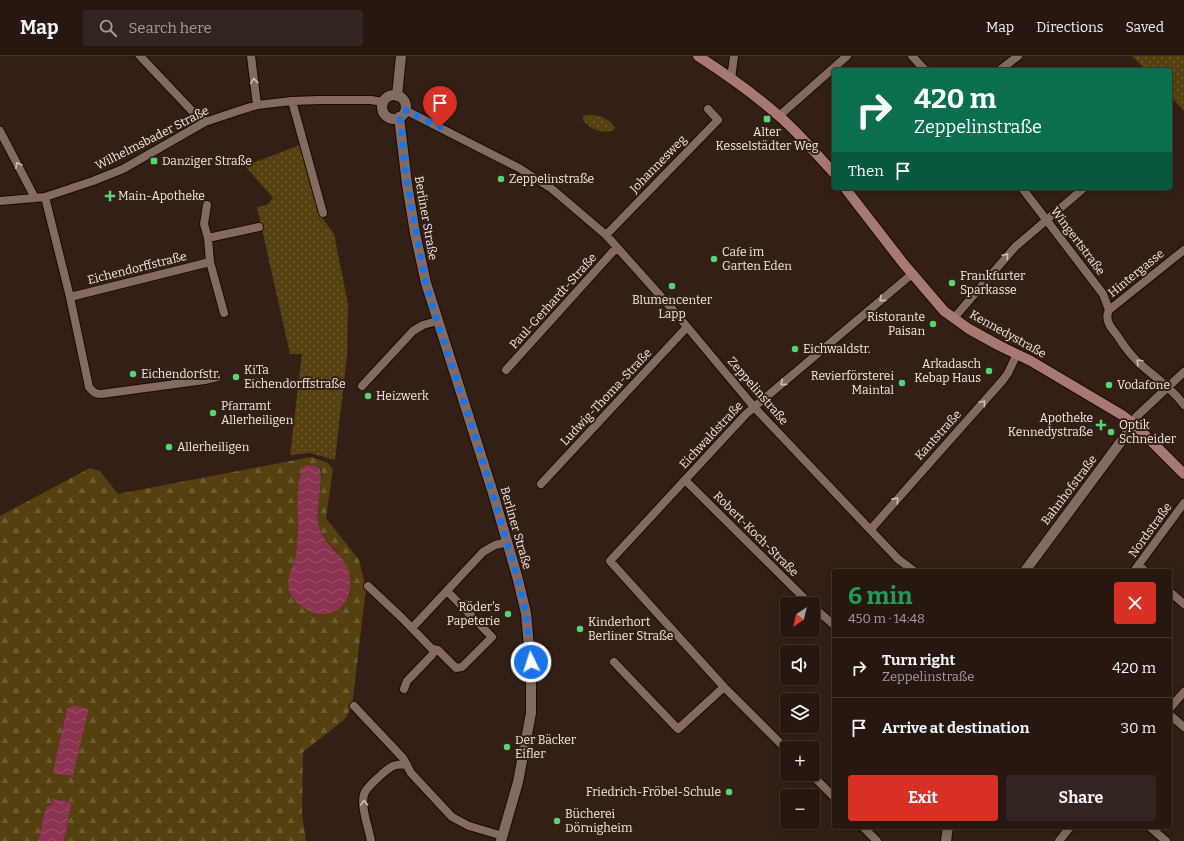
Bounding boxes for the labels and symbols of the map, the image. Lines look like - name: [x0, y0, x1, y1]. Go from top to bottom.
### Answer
- one-way arrow: [250, 78, 259, 84]
- pin: [423, 86, 457, 127]
- street label: Wilhelmsbader Straße: [93, 103, 211, 173]
- marker: Alter Kesselstädter Weg: [762, 114, 772, 124]
- place label: Alter Kesselstädter Weg: [716, 125, 819, 153]
- street label: Johannesweg: [626, 132, 689, 196]
- place label: Danziger Straße: [162, 154, 252, 168]
- marker: Danziger Straße: [149, 156, 159, 166]
- one-way arrow: [15, 162, 22, 169]
- place label: Zeppelinstraße: [509, 172, 594, 186]
- marker: Zeppelinstraße: [496, 174, 506, 184]
- street label: Berliner Straße: [412, 175, 440, 261]
- place label: Main-Apotheke: [118, 189, 205, 203]
- marker: Main-Apotheke: [105, 191, 115, 201]
- street label: Wingertstraße: [1048, 204, 1108, 278]
- place label: Cafe im Garten Eden: [722, 245, 792, 273]
- street label: Hintergasse: [1105, 246, 1167, 300]
- street label: Eichendorffstraße: [86, 249, 188, 287]
- street label: Paul-Gerhardt-Straße: [507, 250, 599, 352]
- marker: Cafe im Garten Eden: [709, 254, 719, 264]
- one-way arrow: [1002, 254, 1009, 261]
- place label: Frankfurter Sparkasse: [960, 269, 1026, 297]
- marker: Frankfurter Sparkasse: [947, 278, 957, 288]
- marker: Blumencenter Lapp: [667, 281, 677, 291]
- place label: Blumencenter Lapp: [632, 293, 713, 321]
- one-way arrow: [880, 294, 887, 301]
- street label: Kennedystraße: [967, 307, 1049, 361]
- place label: Ristorante Paisan: [867, 310, 925, 338]
- marker: Ristorante Paisan: [928, 319, 938, 329]
- place label: Eichwaldstr.: [803, 342, 871, 356]
- marker: Eichwaldstr.: [790, 344, 800, 354]
- street label: Ludwig-Thoma-Straße: [557, 346, 655, 448]
- street label: Zeppelinstraße: [725, 354, 791, 428]
- place label: Arkadasch Kebap Haus: [914, 357, 982, 385]
- one-way arrow: [1136, 360, 1144, 367]
- place label: KiTa Eichendorffstraße: [244, 363, 346, 391]
- marker: Arkadasch Kebap Haus: [984, 366, 994, 376]
- place label: Eichendorfstr.: [141, 367, 220, 381]
- marker: Eichendorfstr.: [128, 369, 138, 379]
- place label: Revierförsterei Maintal: [811, 369, 895, 397]
- marker: KiTa Eichendorffstraße: [231, 372, 241, 382]
- one-way arrow: [780, 378, 787, 385]
- marker: Revierförsterei Maintal: [897, 378, 907, 388]
- place label: Vodafone: [1117, 378, 1170, 392]
- marker: Vodafone: [1104, 380, 1114, 390]
- place label: Heizwerk: [376, 389, 429, 403]
- marker: Heizwerk: [363, 391, 373, 401]
- place label: Pfarramt Allerheiligen: [221, 399, 294, 427]
- street label: Eichwaldstraße: [676, 399, 746, 471]
- one-way arrow: [978, 400, 985, 407]
- street label: Kantstraße: [912, 407, 964, 463]
- marker: Pfarramt Allerheiligen: [208, 408, 218, 418]
- place label: Apotheke Kennedystraße: [1008, 411, 1093, 439]
- place label: Optik Schneider: [1119, 418, 1177, 446]
- marker: Apotheke Kennedystraße: [1096, 420, 1106, 430]
- marker: Optik Schneider: [1106, 427, 1116, 437]
- place label: Allerheiligen: [177, 440, 250, 454]
- marker: Allerheiligen: [164, 442, 174, 452]
- street label: Bahnhofstraße: [1038, 452, 1100, 528]
- street label: Berliner Straße: [498, 485, 534, 571]
- street label: Robert-Koch-Straße: [711, 489, 801, 579]
- one-way arrow: [892, 497, 899, 505]
- street label: Nordstraße: [1125, 500, 1175, 560]
- north arrow: [780, 597, 820, 637]
- place label: Röder's Papeterie: [447, 600, 500, 628]
- marker: Röder's Papeterie: [503, 609, 513, 619]
- place label: Kinderhort Berliner Straße: [588, 615, 673, 643]
- marker: Kinderhort Berliner Straße: [575, 624, 585, 634]
- position arrow: [510, 641, 552, 683]
- place label: Der Bäcker Eifler: [515, 733, 577, 761]
- marker: Der Bäcker Eifler: [502, 742, 512, 752]
- place label: Friedrich-Fröbel-Schule: [586, 785, 721, 799]
- marker: Friedrich-Fröbel-Schule: [724, 787, 734, 797]
- one-way arrow: [360, 800, 368, 806]
- place label: Bücherei Dörnigheim: [565, 807, 633, 835]
- marker: Bücherei Dörnigheim: [552, 816, 562, 826]

